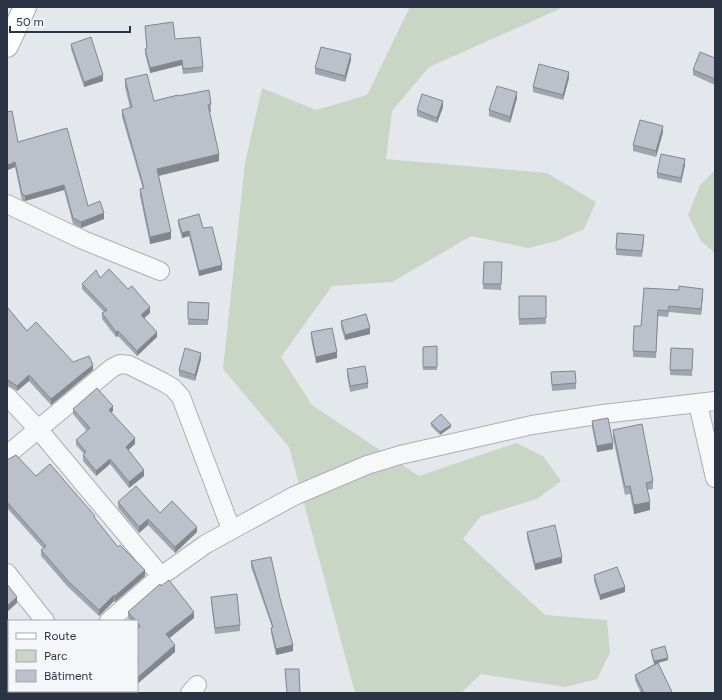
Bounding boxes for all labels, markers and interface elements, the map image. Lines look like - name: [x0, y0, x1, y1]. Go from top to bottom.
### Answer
- scale bar: [10, 8, 130, 34]
- text: 50 m: [16, 15, 44, 29]
- legend: [8, 620, 138, 692]
- text: Route: [44, 629, 77, 643]
- text: Parc: [44, 649, 68, 663]
- text: Bâtiment: [44, 669, 93, 683]

